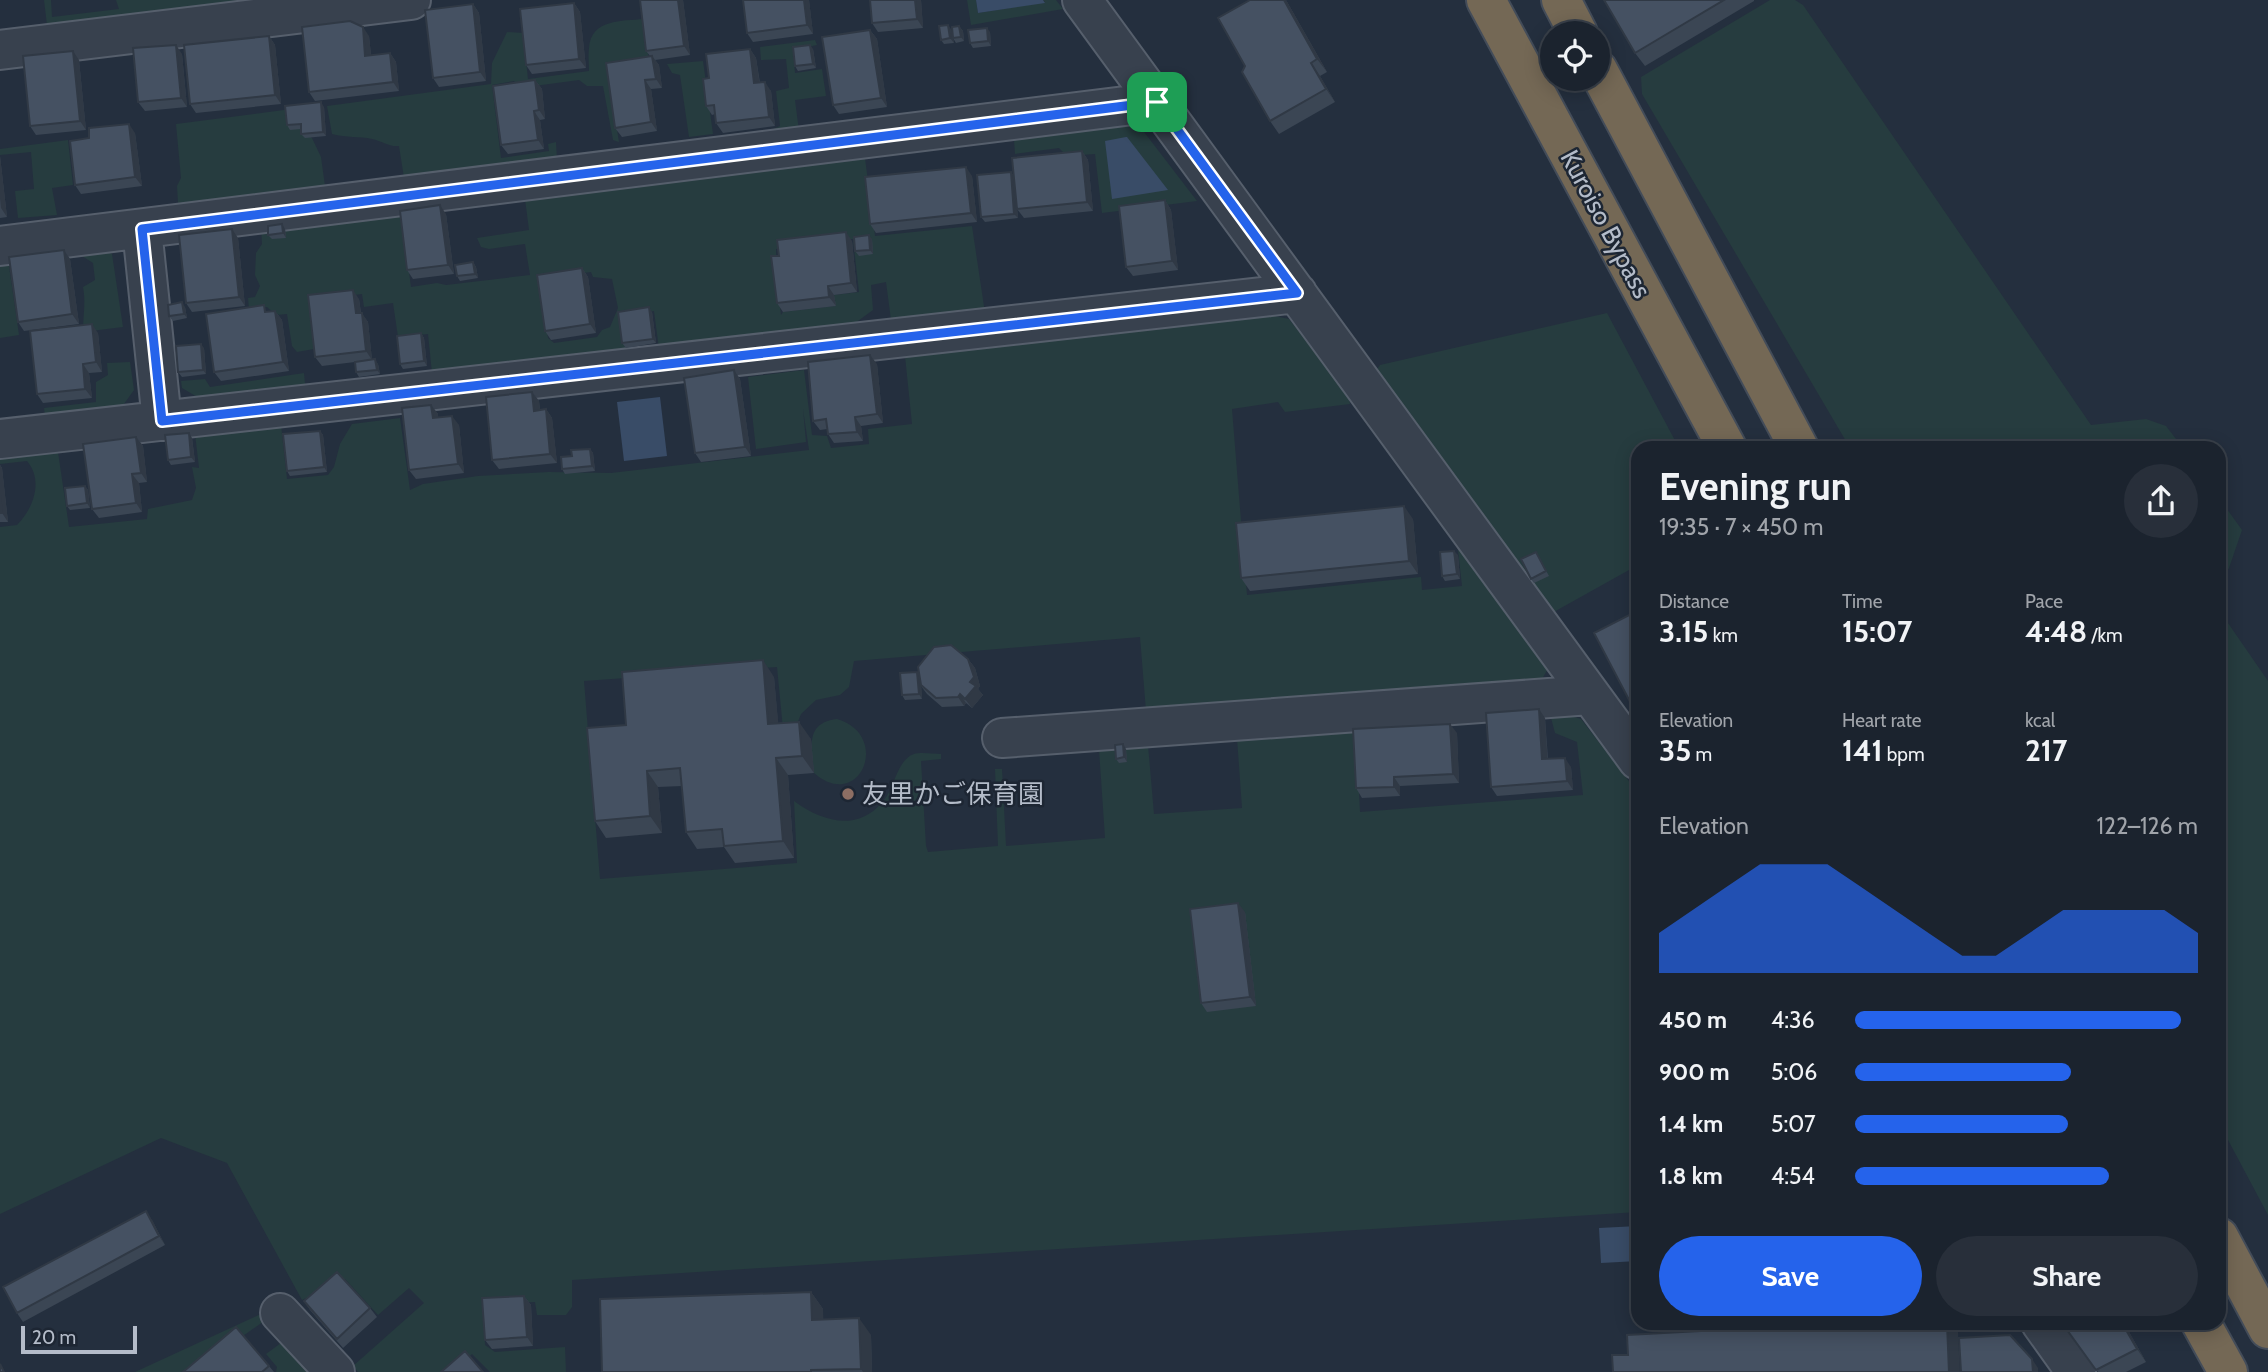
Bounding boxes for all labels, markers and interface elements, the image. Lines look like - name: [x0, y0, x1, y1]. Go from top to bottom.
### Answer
- map controls: [1540, 21, 1610, 91]
- button: locate: [1540, 21, 1610, 91]
- pin: [1127, 72, 1187, 132]
- icon: arrive: [1138, 83, 1176, 121]
- street label: Kuroiso Bypass: [1554, 145, 1658, 304]
- text: Evening run: [1659, 463, 1852, 510]
- button: share: [2124, 464, 2198, 538]
- text: 19:35 · 7 × 450 m: [1659, 513, 1823, 541]
- text: Distance: [1659, 590, 1729, 613]
- text: Time: [1842, 590, 1882, 613]
- text: Pace: [2025, 590, 2063, 613]
- text: 3.15: [1659, 613, 1708, 650]
- text: 15:07: [1842, 613, 1912, 650]
- text: 4:48: [2025, 613, 2087, 650]
- text: km: [1708, 624, 1738, 647]
- text: /km: [2087, 624, 2123, 647]
- text: Elevation: [1659, 709, 1733, 732]
- text: Heart rate: [1842, 709, 1922, 732]
- text: kcal: [2025, 709, 2055, 732]
- text: 35: [1659, 732, 1691, 769]
- text: 141: [1842, 732, 1883, 769]
- text: 217: [2025, 732, 2067, 769]
- text: m: [1691, 743, 1712, 766]
- text: bpm: [1883, 743, 1925, 766]
- place label: 友里かご保育園: [862, 778, 1044, 810]
- marker: 友里かご保育園: [840, 786, 856, 802]
- text: Elevation: [1659, 812, 1749, 840]
- text: 122–126 m: [2097, 812, 2198, 840]
- text: 450 m: [1659, 1006, 1727, 1034]
- text: 4:36: [1771, 1006, 1815, 1034]
- text: 900 m: [1659, 1058, 1730, 1086]
- text: 5:06: [1771, 1058, 1817, 1086]
- text: 1.4 km: [1659, 1110, 1723, 1138]
- text: 5:07: [1771, 1110, 1816, 1138]
- text: 1.8 km: [1659, 1162, 1723, 1190]
- text: 4:54: [1771, 1162, 1815, 1190]
- button: Save: [1659, 1236, 1922, 1316]
- button: Share: [1936, 1236, 2198, 1316]
- scale bar: [21, 1323, 136, 1355]
- text: 20 m: [32, 1326, 76, 1349]

